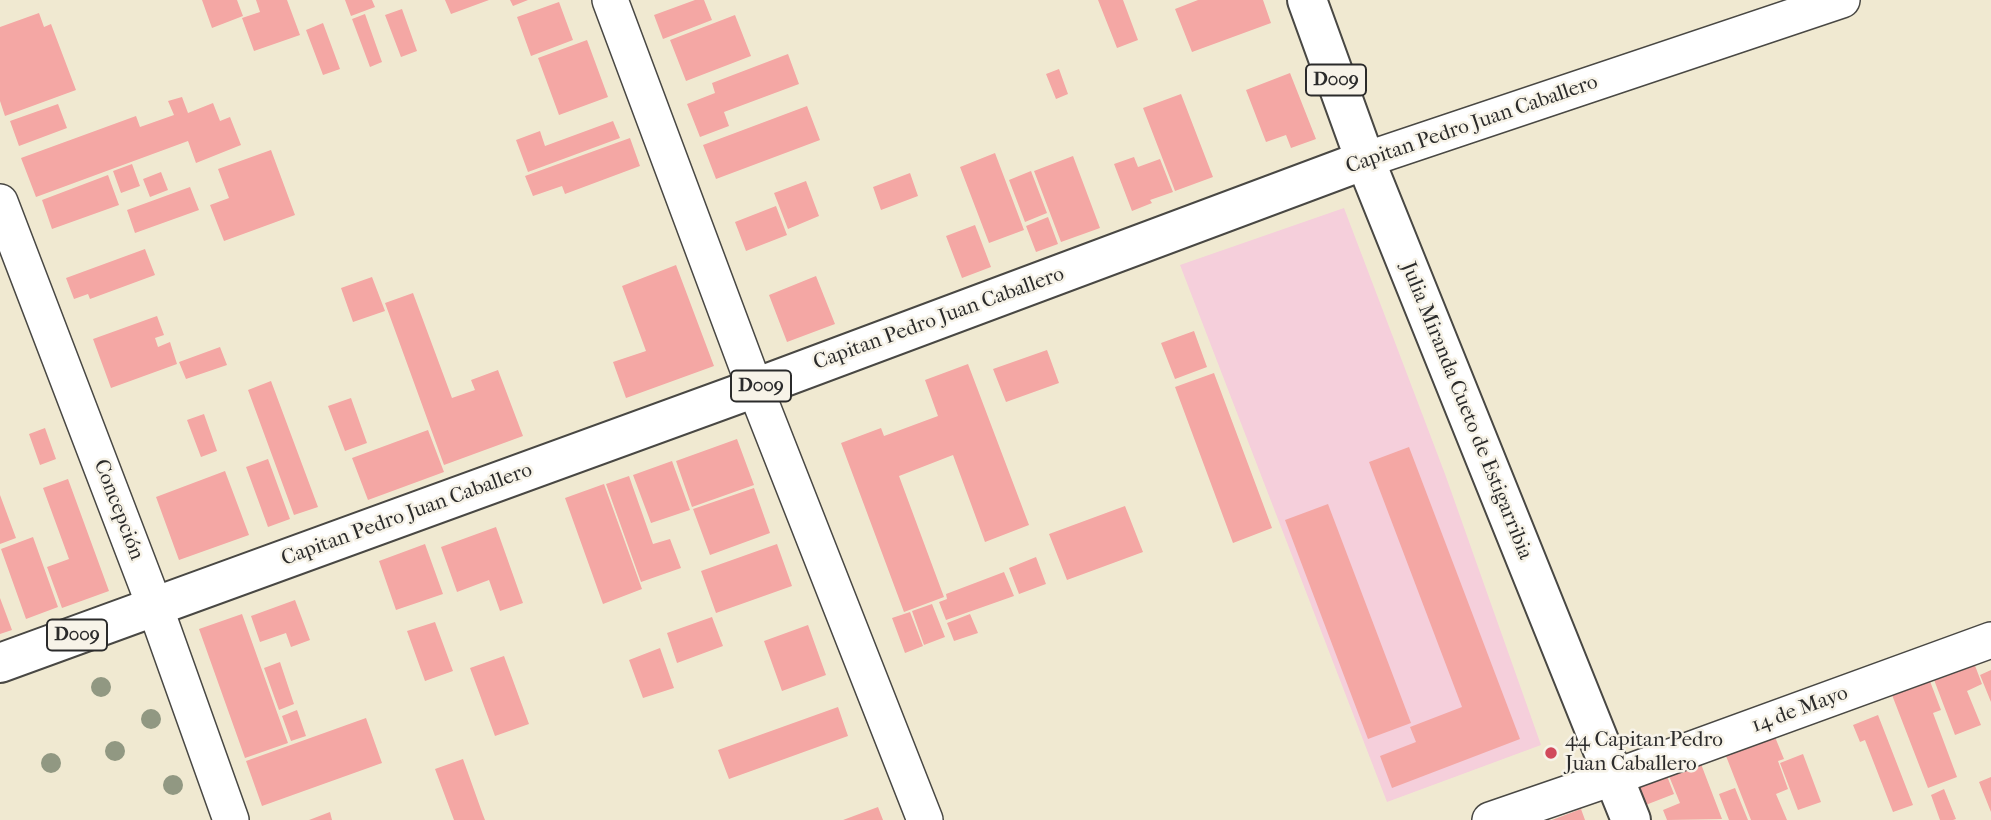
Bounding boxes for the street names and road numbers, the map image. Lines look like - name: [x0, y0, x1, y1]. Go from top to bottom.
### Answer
- road number: D009: [1306, 64, 1366, 96]
- street label: Capitan Pedro Juan Caballero: [1343, 70, 1601, 180]
- street label: Julia Miranda Cueto de Estigarribia: [1395, 259, 1537, 563]
- street label: Capitan Pedro Juan Caballero: [810, 262, 1068, 376]
- road number: D009: [731, 370, 791, 402]
- street label: Concepción: [87, 456, 149, 564]
- street label: Capitan Pedro Juan Caballero: [278, 458, 536, 572]
- road number: D009: [47, 620, 107, 650]
- street label: 14 de Mayo: [1748, 681, 1852, 739]

